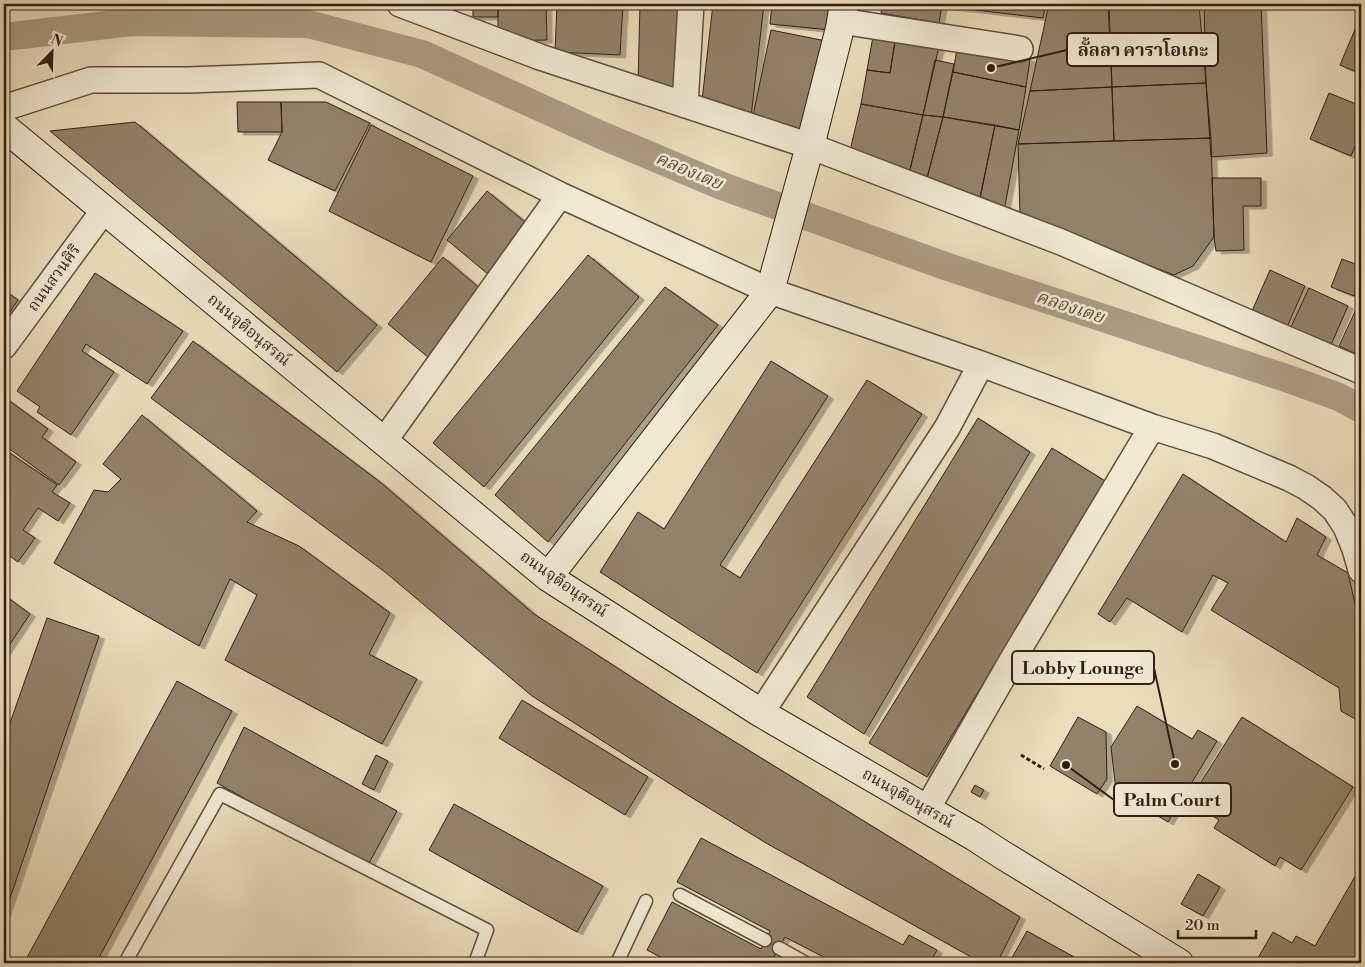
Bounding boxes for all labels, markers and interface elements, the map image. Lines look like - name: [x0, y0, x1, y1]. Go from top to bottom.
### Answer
- north arrow: [28, 28, 78, 78]
- text: N: [48, 31, 65, 51]
- callout: ลั้ลลา คาราโอเกะ: [1067, 33, 1218, 66]
- text: ลั้ลลา คาราโอเกะ: [1078, 37, 1208, 62]
- water label: คลองเตย: [652, 147, 727, 196]
- street label: ถนนสวนศิริ: [23, 241, 85, 315]
- water label: คลองเตย: [1033, 285, 1108, 329]
- street label: ถนนจุติอนุสรณ์: [203, 289, 295, 372]
- street label: ถนนจุติอนุสรณ์: [516, 546, 612, 623]
- callout: Lobby Lounge: [1012, 651, 1154, 684]
- text: Lobby Lounge: [1022, 657, 1144, 680]
- street label: ถนนจุติอนุสรณ์: [858, 764, 958, 833]
- callout: Palm Court: [1114, 783, 1231, 816]
- text: Palm Court: [1123, 789, 1221, 812]
- scale bar: [1178, 907, 1255, 939]
- text: 20 m: [1185, 916, 1220, 935]

